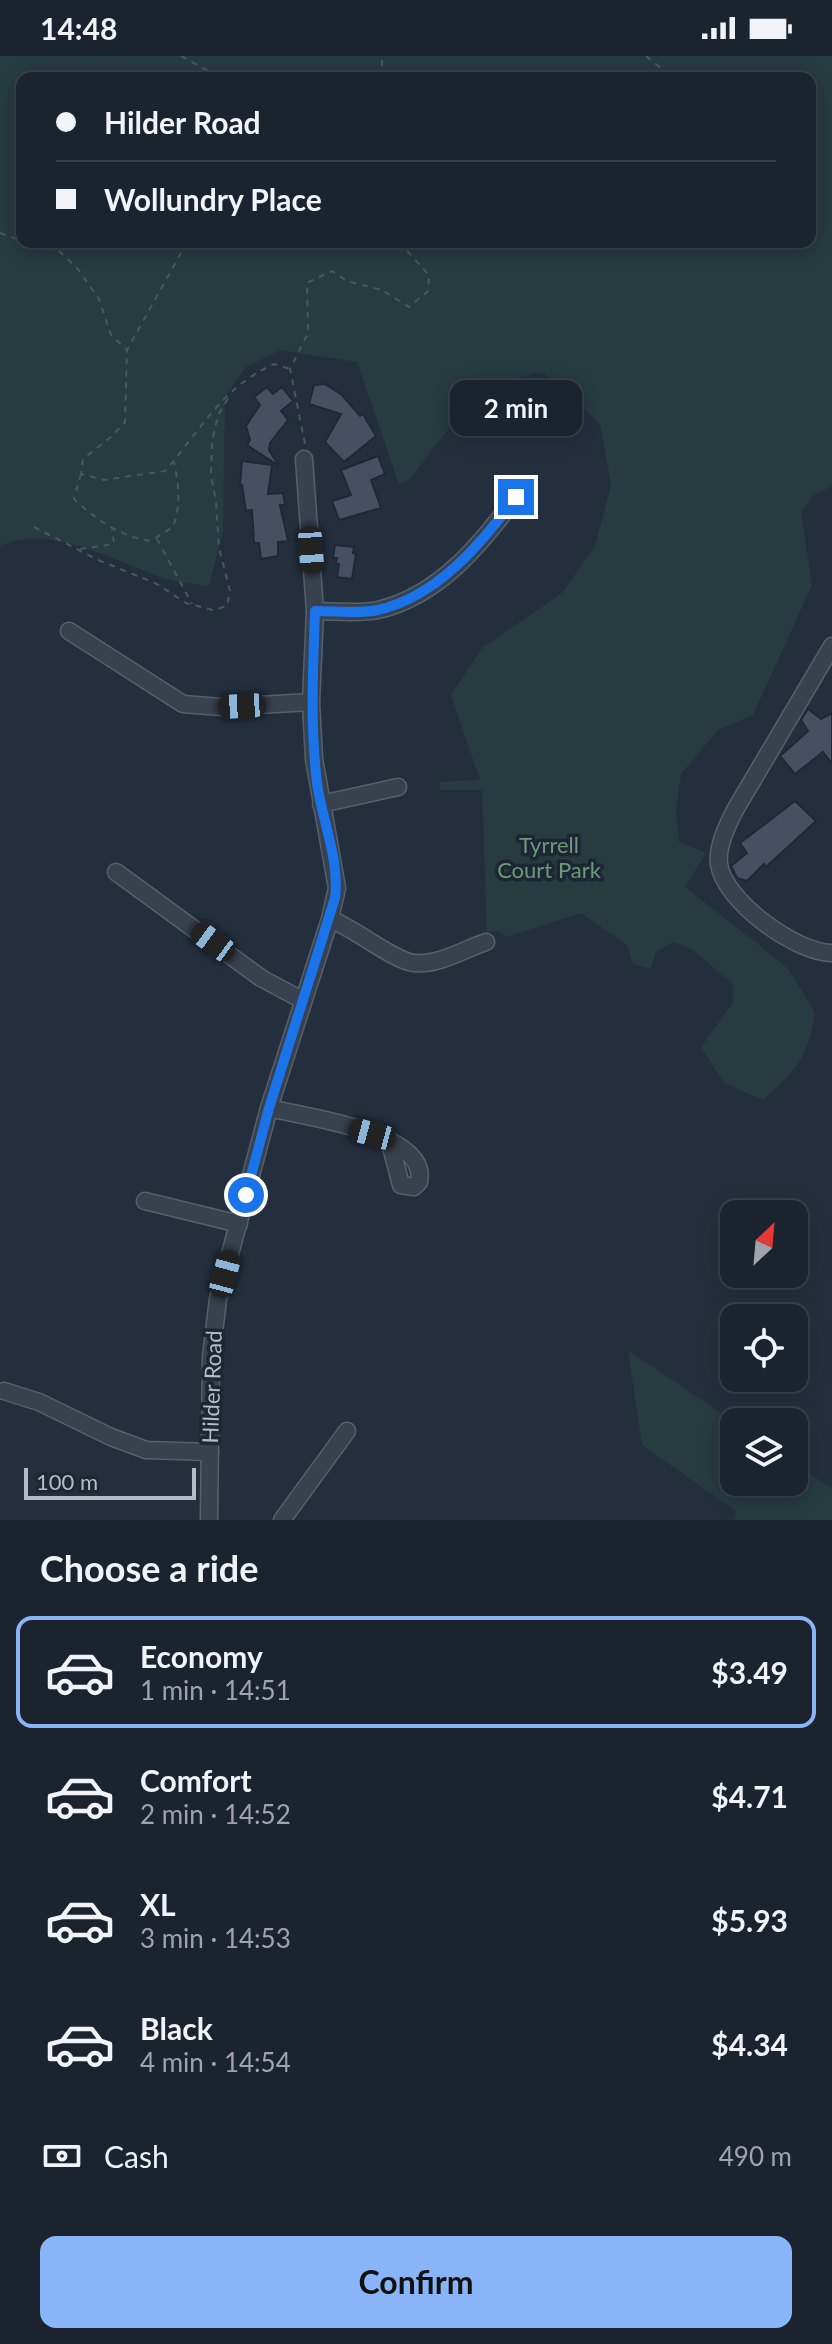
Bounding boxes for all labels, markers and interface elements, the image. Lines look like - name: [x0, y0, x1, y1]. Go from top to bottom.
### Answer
- text: 14:48: [40, 10, 117, 46]
- text: Hilder Road: [104, 104, 261, 140]
- text: Wollundry Place: [104, 181, 322, 217]
- callout: 2 min: [450, 381, 582, 437]
- text: 2 min: [484, 392, 548, 424]
- route end: [498, 479, 534, 515]
- car: [297, 525, 325, 575]
- car: [217, 693, 267, 719]
- park label: Tyrrell Court Park: [497, 831, 602, 883]
- car: [187, 918, 239, 966]
- car: [346, 1116, 398, 1152]
- route start: [228, 1177, 264, 1213]
- north arrow: [720, 1200, 808, 1288]
- map controls: [720, 1200, 808, 1496]
- car: [207, 1248, 243, 1300]
- button: locate: [720, 1304, 808, 1392]
- street label: Hilder Road: [196, 1330, 227, 1444]
- button: layers: [720, 1408, 808, 1496]
- scale bar: [24, 1464, 196, 1500]
- text: 100 m: [36, 1468, 98, 1495]
- text: Choose a ride: [40, 1546, 259, 1590]
- icon: car: [44, 1636, 116, 1708]
- text: Economy: [140, 1638, 263, 1674]
- text: $3.49: [711, 1654, 788, 1690]
- text: 1 min · 14:51: [140, 1674, 291, 1706]
- icon: car: [44, 1760, 116, 1832]
- text: Comfort: [140, 1762, 252, 1798]
- text: $4.71: [711, 1778, 788, 1814]
- text: 2 min · 14:52: [140, 1798, 291, 1830]
- icon: car: [44, 1884, 116, 1956]
- text: XL: [140, 1886, 176, 1922]
- text: $5.93: [711, 1902, 788, 1938]
- text: 3 min · 14:53: [140, 1922, 291, 1954]
- icon: car: [44, 2008, 116, 2080]
- text: Black: [140, 2010, 213, 2046]
- text: $4.34: [711, 2026, 788, 2062]
- text: 4 min · 14:54: [140, 2046, 291, 2078]
- icon: cash: [40, 2134, 84, 2178]
- text: Cash: [104, 2138, 169, 2174]
- text: 490 m: [719, 2140, 792, 2172]
- button: Confirm: [40, 2236, 792, 2328]

